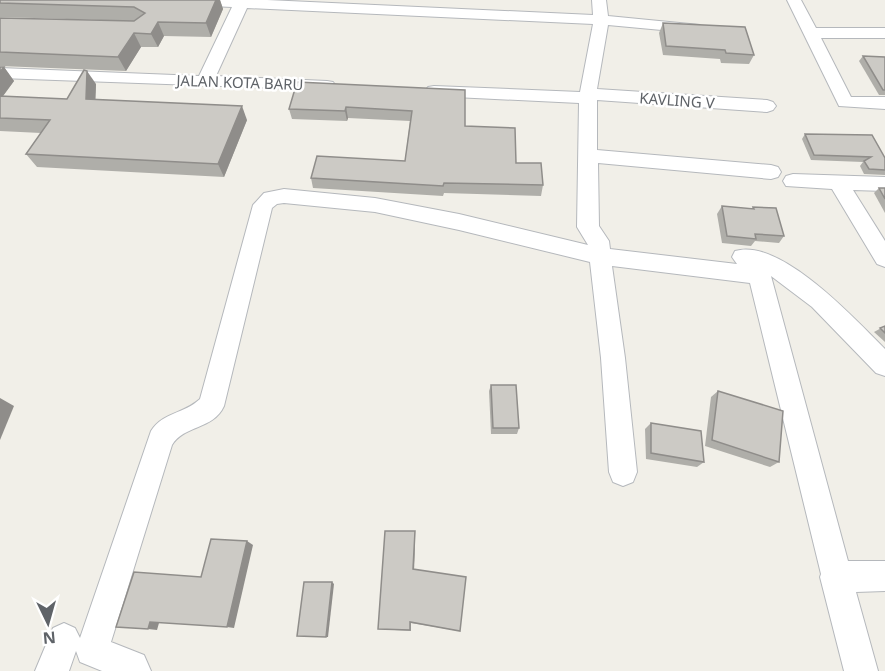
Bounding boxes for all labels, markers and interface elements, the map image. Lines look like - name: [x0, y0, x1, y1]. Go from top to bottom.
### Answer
- street label: JALAN KOTA BARU: [174, 70, 304, 94]
- street label: KAVLING V: [639, 87, 715, 113]
- north arrow: [18, 593, 78, 653]
- text: N: [42, 626, 57, 649]

